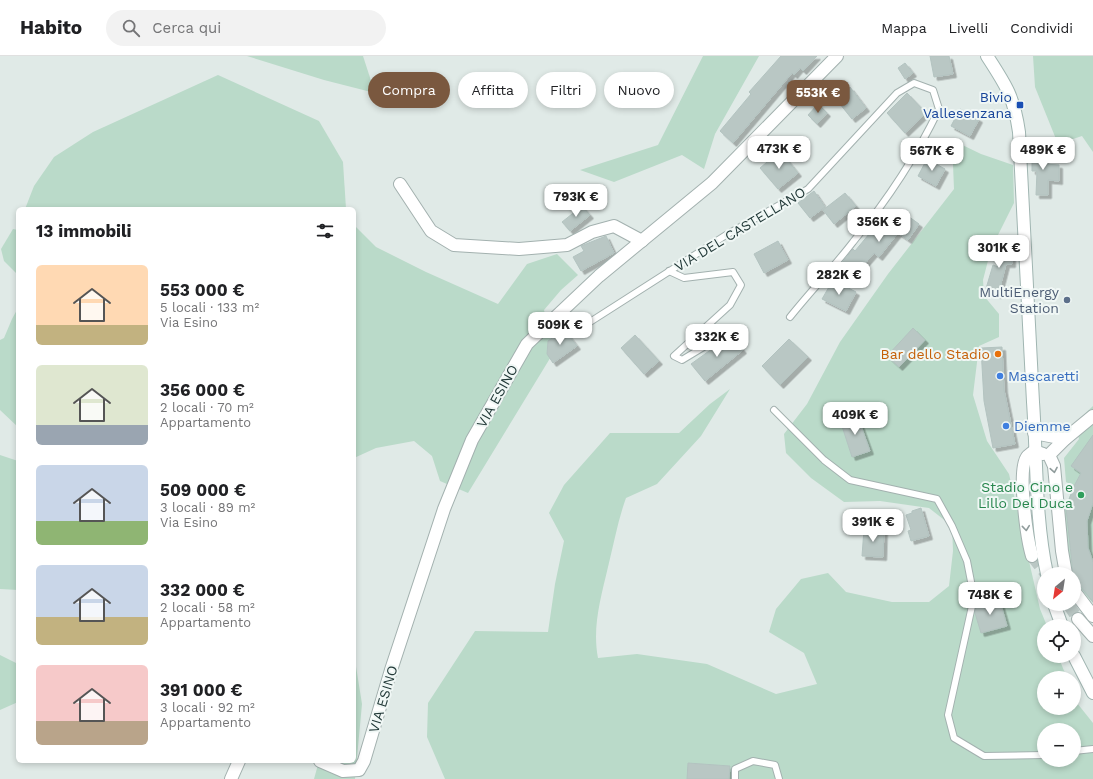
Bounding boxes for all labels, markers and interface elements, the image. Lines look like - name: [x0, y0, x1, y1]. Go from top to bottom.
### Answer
- search box: [106, 10, 386, 46]
- text: Habito: [20, 16, 82, 39]
- icon: search: [120, 17, 142, 39]
- text: Cerca qui: [152, 19, 221, 37]
- text: Mappa: [881, 20, 927, 36]
- text: Livelli: [949, 20, 988, 36]
- text: Condividi: [1010, 20, 1073, 36]
- chip: Compra: [368, 72, 450, 108]
- chip: Affitta: [458, 72, 528, 108]
- chip: Filtri: [536, 72, 596, 108]
- chip: Nuovo: [604, 72, 674, 108]
- pin: 553K €: [785, 80, 851, 114]
- text: 553K €: [796, 85, 840, 100]
- place label: Bivio Vallesenzana: [923, 89, 1012, 121]
- marker: Bivio Vallesenzana: [1015, 100, 1025, 110]
- pin: 473K €: [746, 136, 812, 170]
- pin: 489K €: [1010, 137, 1076, 171]
- pin: 567K €: [899, 138, 965, 172]
- text: 473K €: [756, 141, 802, 156]
- text: 489K €: [1020, 142, 1066, 157]
- text: 567K €: [910, 143, 955, 158]
- pin: 793K €: [543, 184, 609, 218]
- street label: VIA DEL CASTELLANO: [672, 184, 808, 274]
- text: 793K €: [553, 189, 599, 204]
- pin: 356K €: [846, 209, 912, 243]
- text: 356K €: [856, 214, 902, 229]
- icon: filters: [314, 220, 336, 242]
- text: 13 immobili: [36, 221, 132, 241]
- pin: 301K €: [966, 235, 1032, 269]
- text: 301K €: [977, 240, 1021, 255]
- pin: 282K €: [806, 262, 872, 296]
- text: 282K €: [816, 267, 862, 282]
- text: 553 000 €: [160, 280, 244, 300]
- icon: home: [68, 281, 116, 329]
- place label: MultiEnergy Station: [979, 284, 1060, 316]
- marker: MultiEnergy Station: [1062, 295, 1072, 305]
- text: 5 locali · 133 m²: [160, 300, 259, 315]
- pin: 509K €: [527, 312, 593, 346]
- text: Via Esino: [160, 315, 218, 330]
- text: 509K €: [537, 317, 583, 332]
- pin: 332K €: [684, 324, 750, 358]
- text: 332K €: [695, 329, 739, 344]
- place label: Bar dello Stadio: [881, 346, 990, 362]
- marker: Bar dello Stadio: [993, 349, 1003, 359]
- street label: VIA ESINO: [473, 362, 521, 430]
- place label: Mascaretti: [1008, 368, 1079, 384]
- marker: Mascaretti: [995, 371, 1005, 381]
- text: 356 000 €: [160, 380, 245, 400]
- icon: home: [68, 381, 116, 429]
- text: 2 locali · 70 m²: [160, 400, 254, 415]
- pin: 409K €: [822, 402, 888, 436]
- text: 409K €: [832, 407, 878, 422]
- text: Appartamento: [160, 415, 251, 430]
- place label: Diemme: [1014, 418, 1071, 434]
- marker: Diemme: [1001, 421, 1011, 431]
- one-way arrow: [1049, 467, 1058, 474]
- place label: Stadio Cino e Lillo Del Duca: [978, 479, 1073, 511]
- text: 509 000 €: [160, 480, 246, 500]
- icon: home: [68, 481, 116, 529]
- marker: Stadio Cino e Lillo Del Duca: [1076, 490, 1086, 500]
- text: 3 locali · 89 m²: [160, 500, 255, 515]
- pin: 391K €: [840, 509, 906, 543]
- text: 391K €: [851, 514, 895, 529]
- text: Via Esino: [160, 515, 218, 530]
- one-way arrow: [1022, 525, 1031, 531]
- north arrow: [1037, 567, 1081, 611]
- map controls: [1037, 567, 1081, 767]
- text: 332 000 €: [160, 580, 245, 600]
- icon: home: [68, 581, 116, 629]
- pin: 748K €: [957, 582, 1023, 616]
- text: 748K €: [967, 587, 1013, 602]
- text: 2 locali · 58 m²: [160, 600, 255, 615]
- text: Appartamento: [160, 615, 251, 630]
- button: locate: [1037, 619, 1081, 663]
- street label: VIA ESINO: [365, 663, 401, 735]
- button: +: [1037, 671, 1081, 715]
- text: 391 000 €: [160, 680, 242, 700]
- icon: home: [68, 681, 116, 729]
- text: 3 locali · 92 m²: [160, 700, 255, 715]
- text: Appartamento: [160, 715, 251, 730]
- button: −: [1037, 723, 1081, 767]

